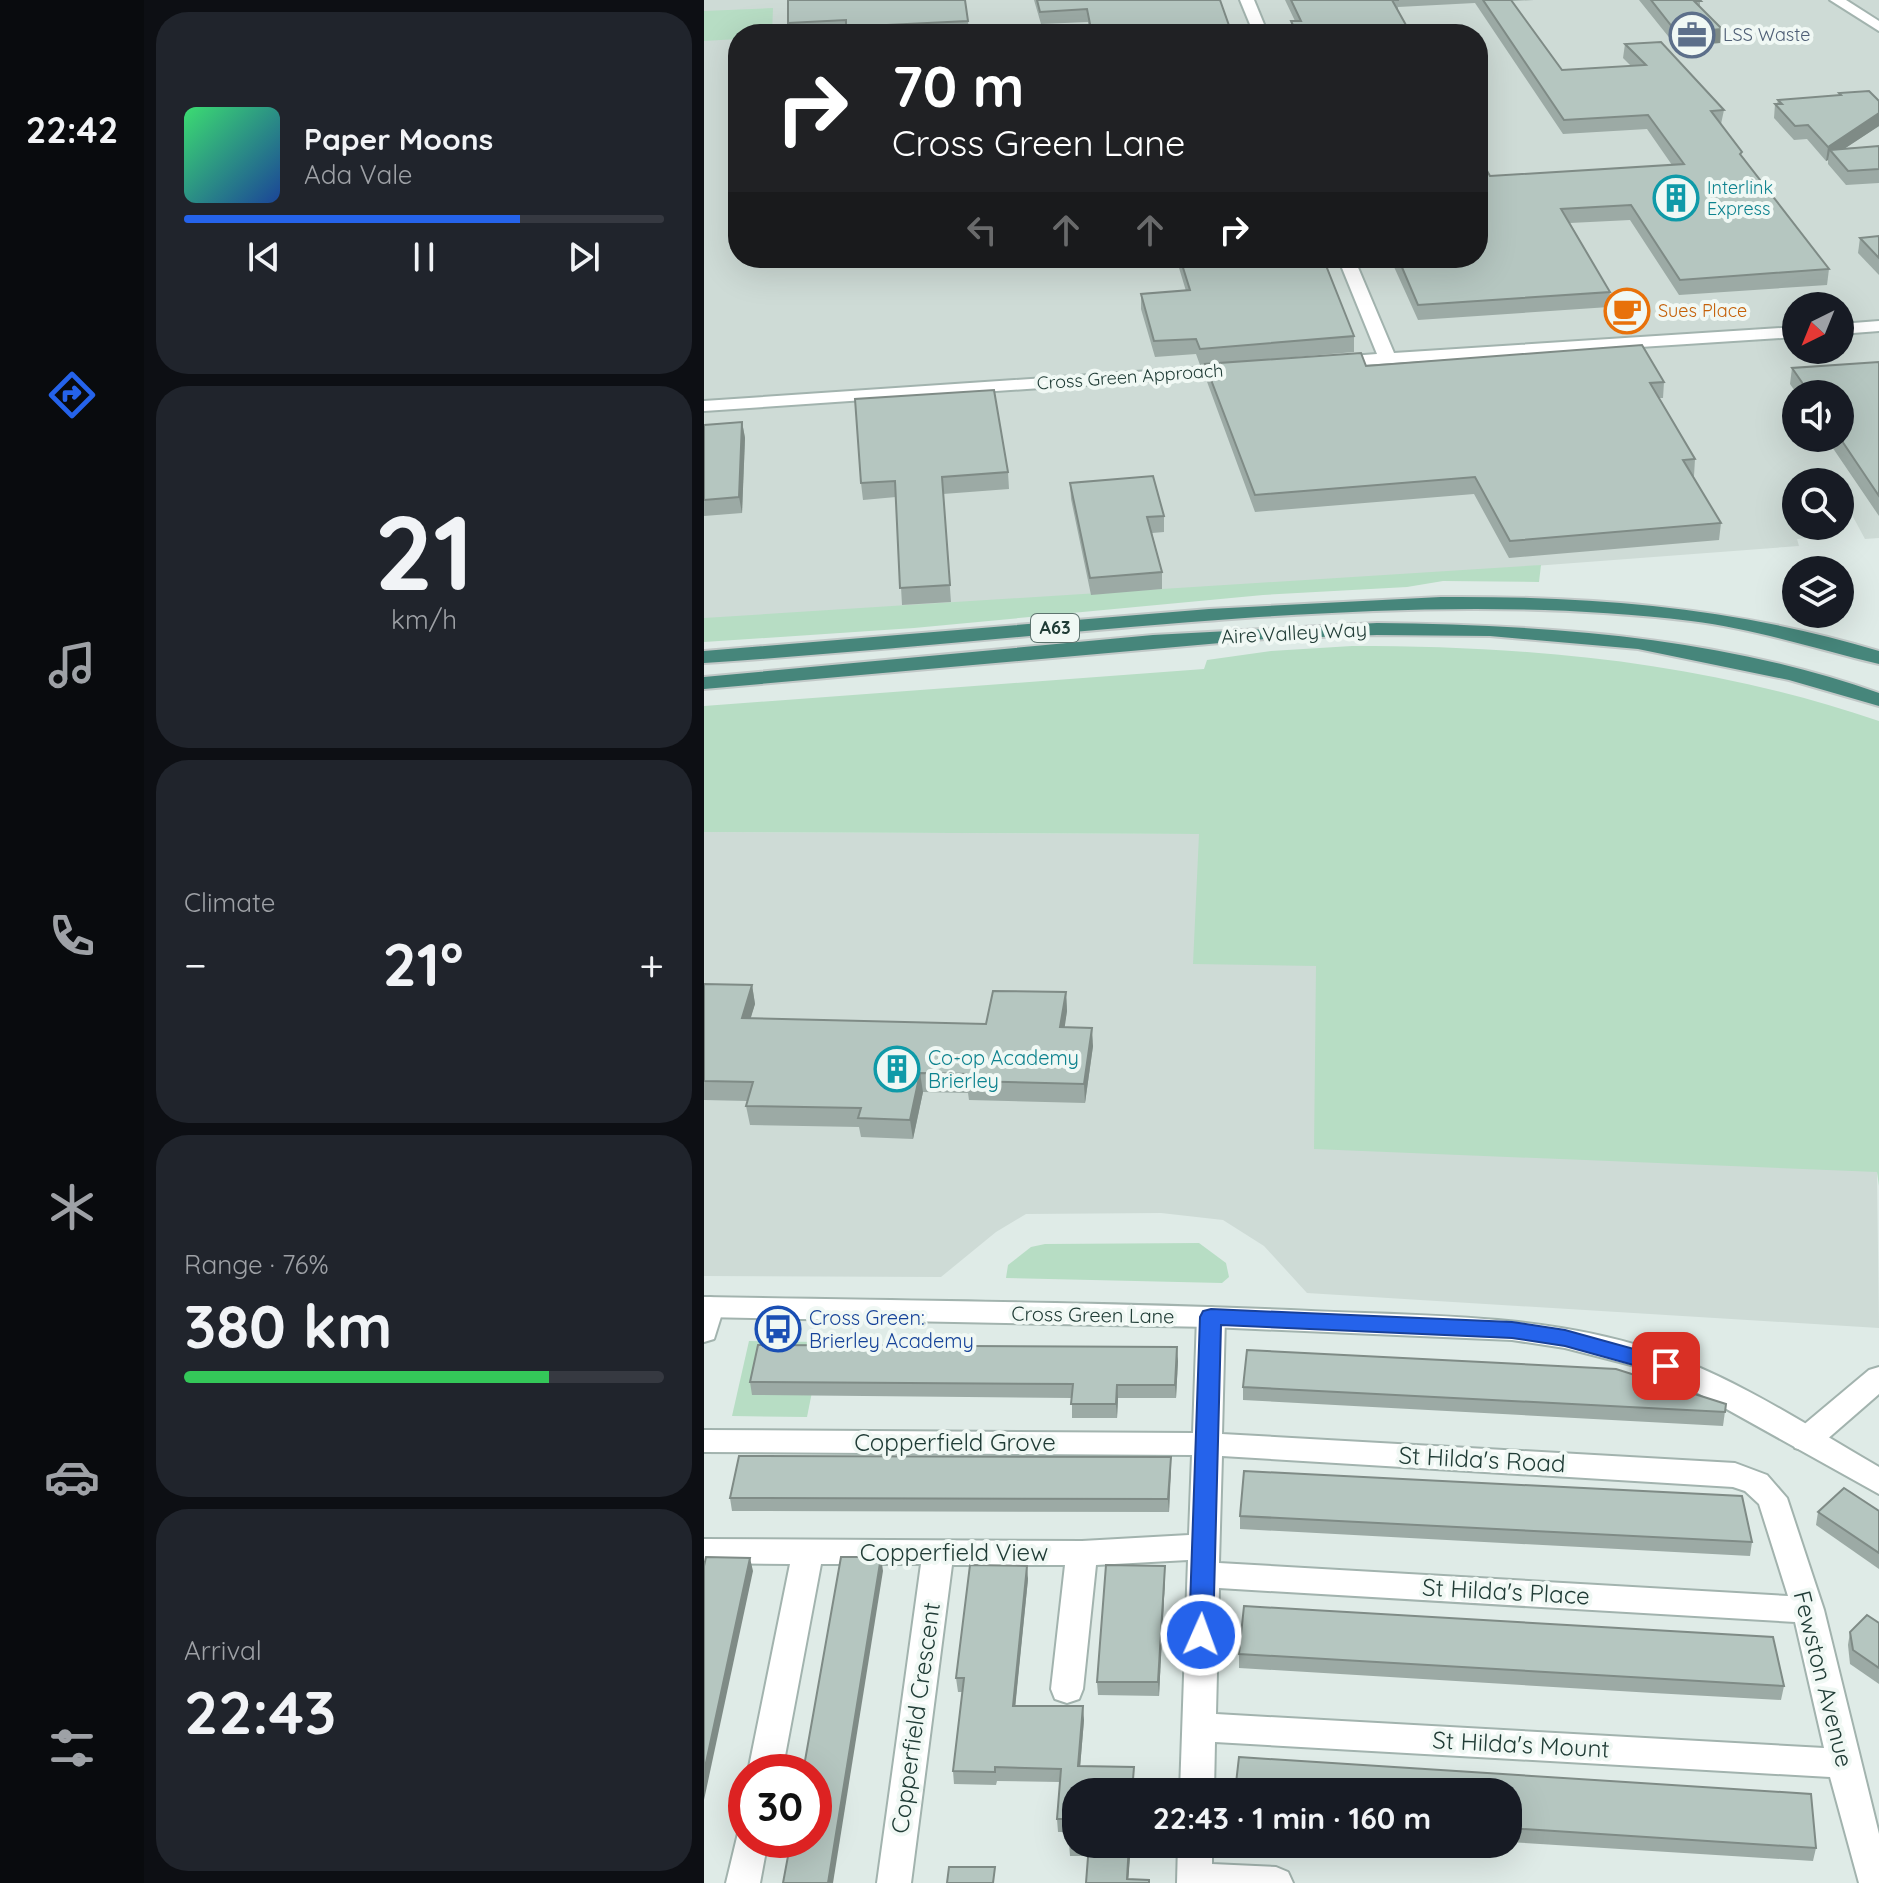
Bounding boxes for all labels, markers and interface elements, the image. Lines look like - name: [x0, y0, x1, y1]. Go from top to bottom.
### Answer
- office icon: LSS Waste: [1668, 11, 1716, 59]
- place label: LSS Waste: [1723, 23, 1810, 46]
- text: 70 m: [892, 51, 1024, 121]
- icon: right: [760, 56, 864, 160]
- text: 22:42: [26, 107, 118, 152]
- text: Paper Moons: [304, 120, 493, 158]
- text: Cross Green Lane: [892, 120, 1185, 165]
- text: Ada Vale: [304, 158, 413, 191]
- building icon: Interlink Express: [1652, 174, 1700, 222]
- place label: Interlink Express: [1707, 176, 1773, 220]
- icon: left: [960, 208, 1004, 252]
- icon: ahead: [1044, 208, 1088, 252]
- icon: ahead: [1128, 208, 1172, 252]
- icon: right: [1212, 208, 1256, 252]
- icon: previous: [242, 235, 286, 279]
- icon: pause: [402, 235, 446, 279]
- icon: next: [562, 235, 606, 279]
- cafe icon: Sues Place: [1603, 287, 1651, 335]
- north arrow: [1782, 292, 1854, 364]
- map controls: [1782, 292, 1854, 628]
- place label: Sues Place: [1658, 299, 1747, 322]
- street label: Cross Green Approach: [1036, 359, 1224, 394]
- icon: directions: [44, 367, 100, 423]
- button: sound: [1782, 380, 1854, 452]
- button: search: [1782, 468, 1854, 540]
- text: 21: [374, 486, 474, 616]
- button: layers: [1782, 556, 1854, 628]
- text: km/h: [391, 603, 457, 636]
- road number: A63: [1031, 614, 1079, 642]
- street label: Aire Valley Way: [1220, 616, 1368, 649]
- icon: music: [44, 637, 100, 693]
- text: Climate: [184, 886, 275, 919]
- icon: phone: [44, 908, 100, 964]
- text: 21°: [383, 926, 464, 1001]
- text: −: [184, 937, 207, 992]
- text: +: [639, 937, 664, 992]
- building icon: Co-op Academy Brierley: [873, 1045, 921, 1093]
- place label: Co-op Academy Brierley: [928, 1045, 1079, 1093]
- icon: climate: [44, 1179, 100, 1235]
- text: Range · 76%: [184, 1248, 329, 1281]
- text: 380 km: [184, 1288, 392, 1363]
- street label: Cross Green Lane: [1011, 1301, 1175, 1328]
- bus stop icon: Cross Green: Brierley Academy: [754, 1305, 802, 1353]
- place label: Cross Green: Brierley Academy: [809, 1305, 974, 1353]
- pin: [1632, 1332, 1700, 1400]
- icon: arrive: [1644, 1344, 1688, 1388]
- street label: Copperfield Grove: [854, 1427, 1056, 1457]
- street label: St Hilda's Road: [1398, 1440, 1566, 1478]
- icon: car: [44, 1449, 100, 1505]
- street label: Copperfield View: [860, 1537, 1048, 1567]
- street label: St Hilda's Place: [1421, 1572, 1591, 1610]
- street label: Fewston Avenue: [1788, 1587, 1860, 1770]
- position arrow: [1159, 1593, 1243, 1677]
- street label: Copperfield Crescent: [884, 1600, 946, 1835]
- text: Arrival: [184, 1634, 262, 1667]
- text: 22:43: [184, 1674, 336, 1749]
- icon: filters: [44, 1720, 100, 1776]
- street label: St Hilda's Mount: [1432, 1724, 1610, 1764]
- speed limit sign: 30: [728, 1754, 832, 1858]
- text: 22:43 · 1 min · 160 m: [1153, 1799, 1431, 1837]

